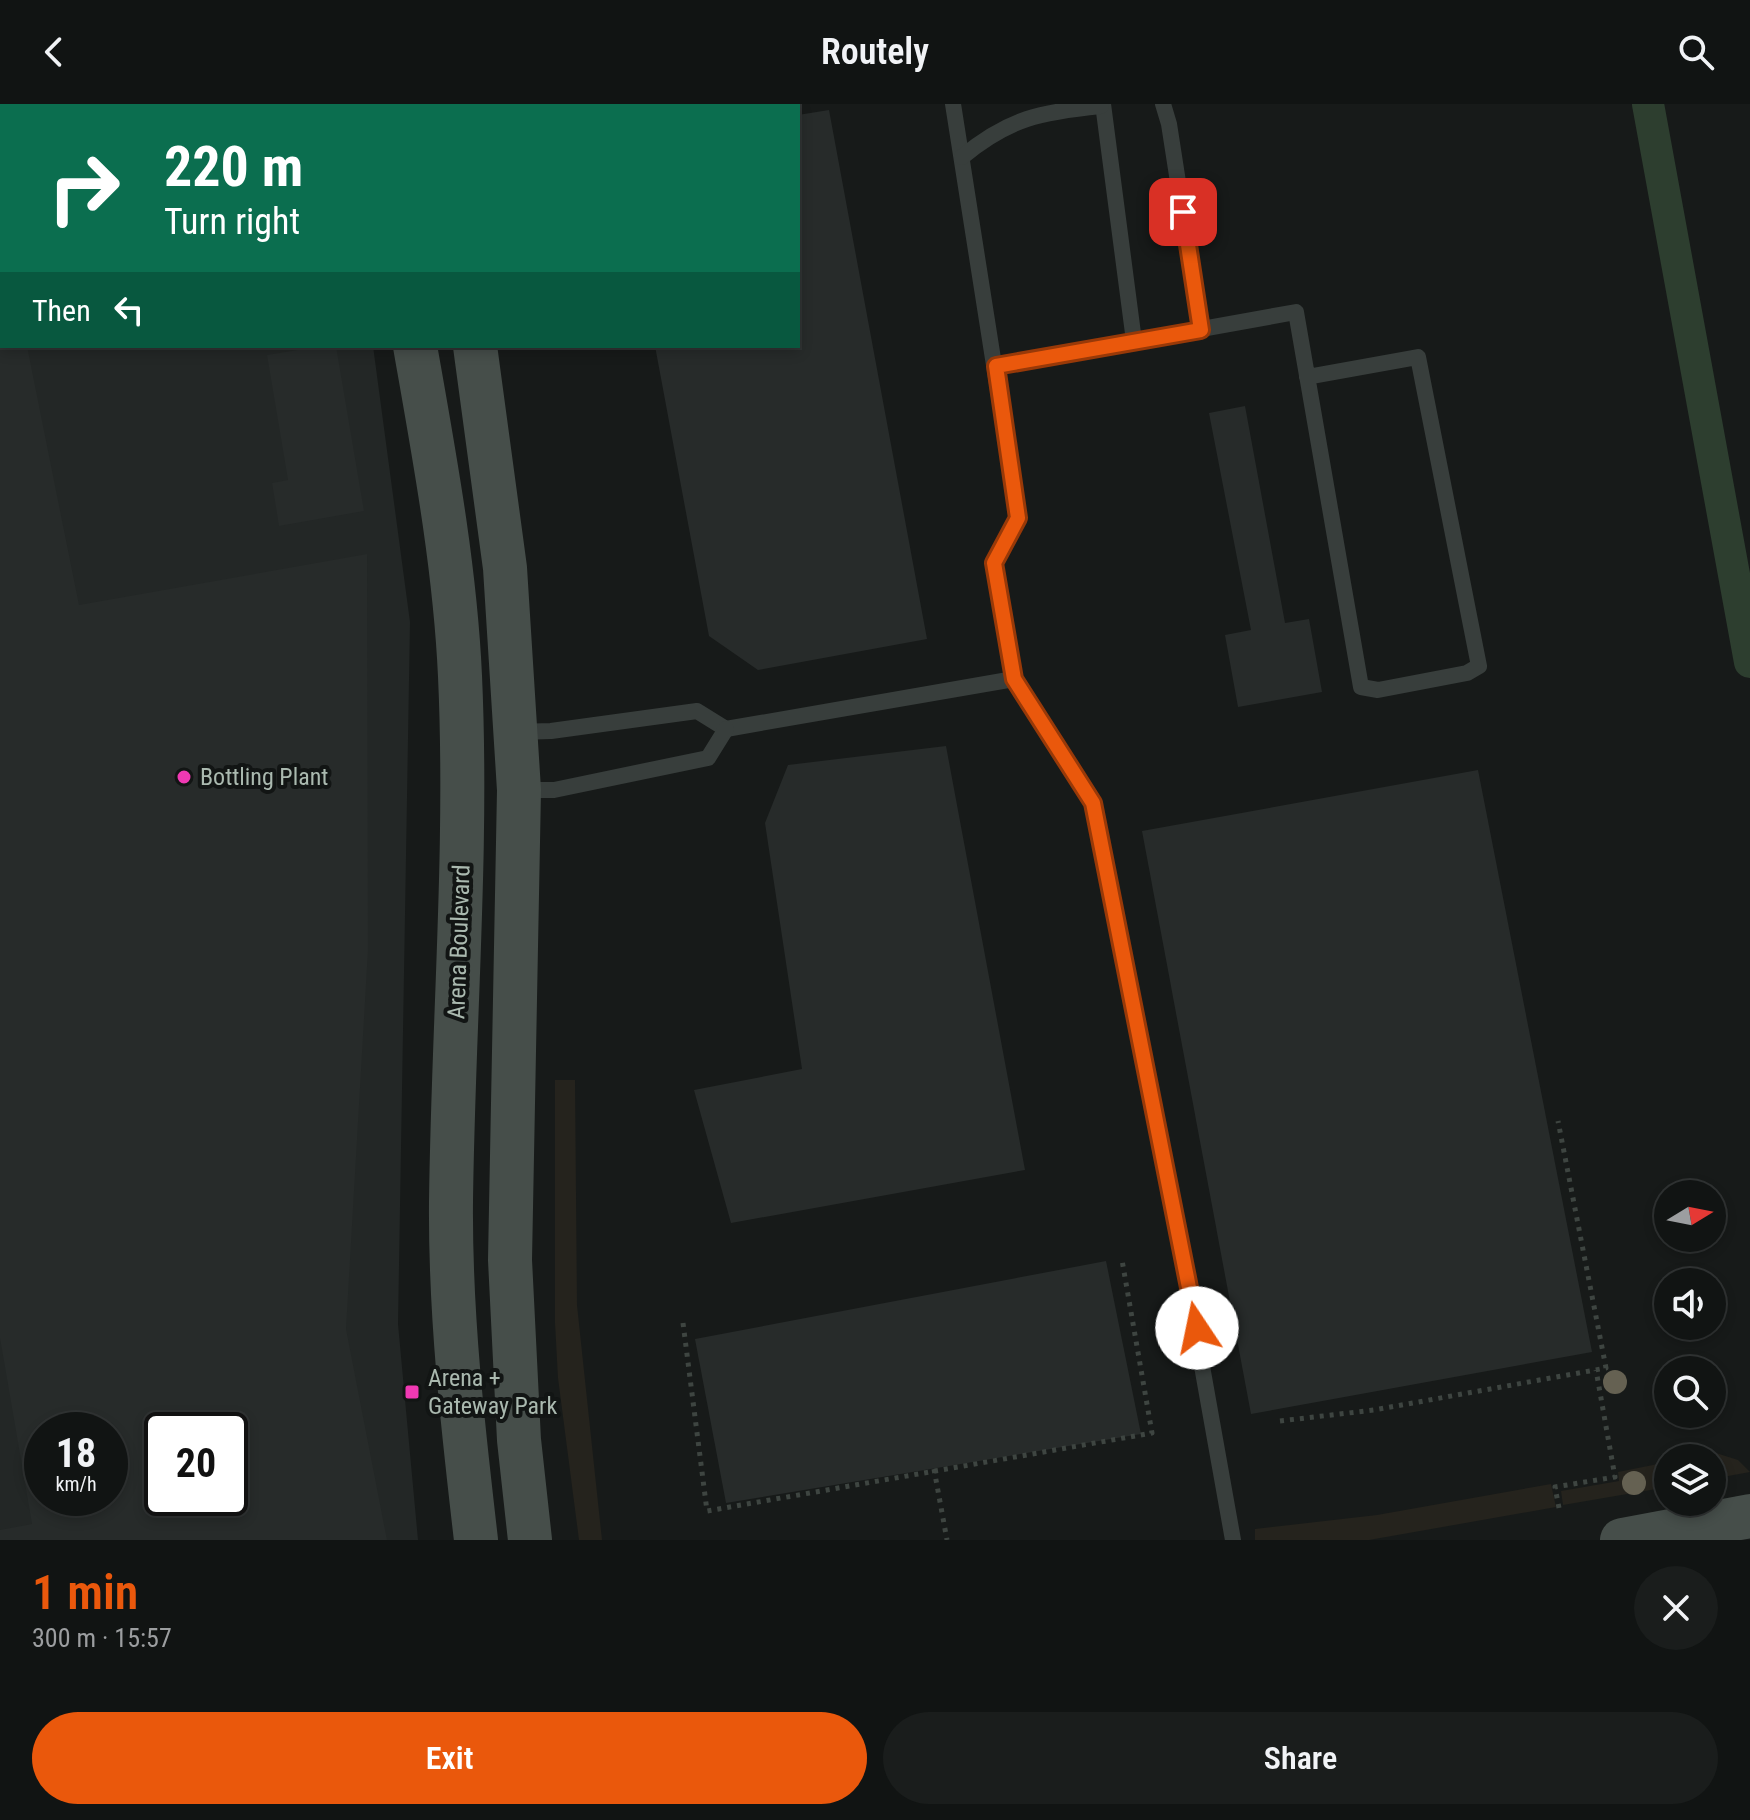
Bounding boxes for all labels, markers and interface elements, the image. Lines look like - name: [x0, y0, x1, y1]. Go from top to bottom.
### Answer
- icon: back: [32, 30, 76, 74]
- icon: search: [1674, 30, 1718, 74]
- text: Routely: [821, 31, 929, 73]
- text: 220 m: [164, 134, 303, 200]
- icon: right: [32, 136, 136, 240]
- pin: [1149, 178, 1217, 246]
- icon: arrive: [1161, 190, 1205, 234]
- text: Turn right: [164, 201, 300, 243]
- icon: left: [107, 288, 151, 332]
- text: Then: [32, 293, 91, 328]
- place label: Bottling Plant: [200, 763, 328, 791]
- marker: Bottling Plant: [175, 768, 193, 786]
- street label: Arena Boulevard: [442, 864, 476, 1020]
- north arrow: [1654, 1180, 1726, 1252]
- map controls: [1654, 1180, 1726, 1516]
- button: sound: [1654, 1268, 1726, 1340]
- position arrow: [1155, 1286, 1239, 1370]
- button: search: [1654, 1356, 1726, 1428]
- place label: Arena + Gateway Park: [428, 1364, 557, 1420]
- marker: Arena + Gateway Park: [403, 1383, 421, 1401]
- speed limit sign: 20: [144, 1412, 248, 1516]
- text: 18: [56, 1430, 96, 1477]
- button: layers: [1654, 1444, 1726, 1516]
- text: km/h: [55, 1472, 97, 1496]
- text: 1 min: [32, 1564, 138, 1621]
- button: close: [1634, 1566, 1718, 1650]
- text: 300 m · 15:57: [32, 1623, 172, 1653]
- button: Exit: [32, 1712, 867, 1804]
- button: Share: [883, 1712, 1718, 1804]

